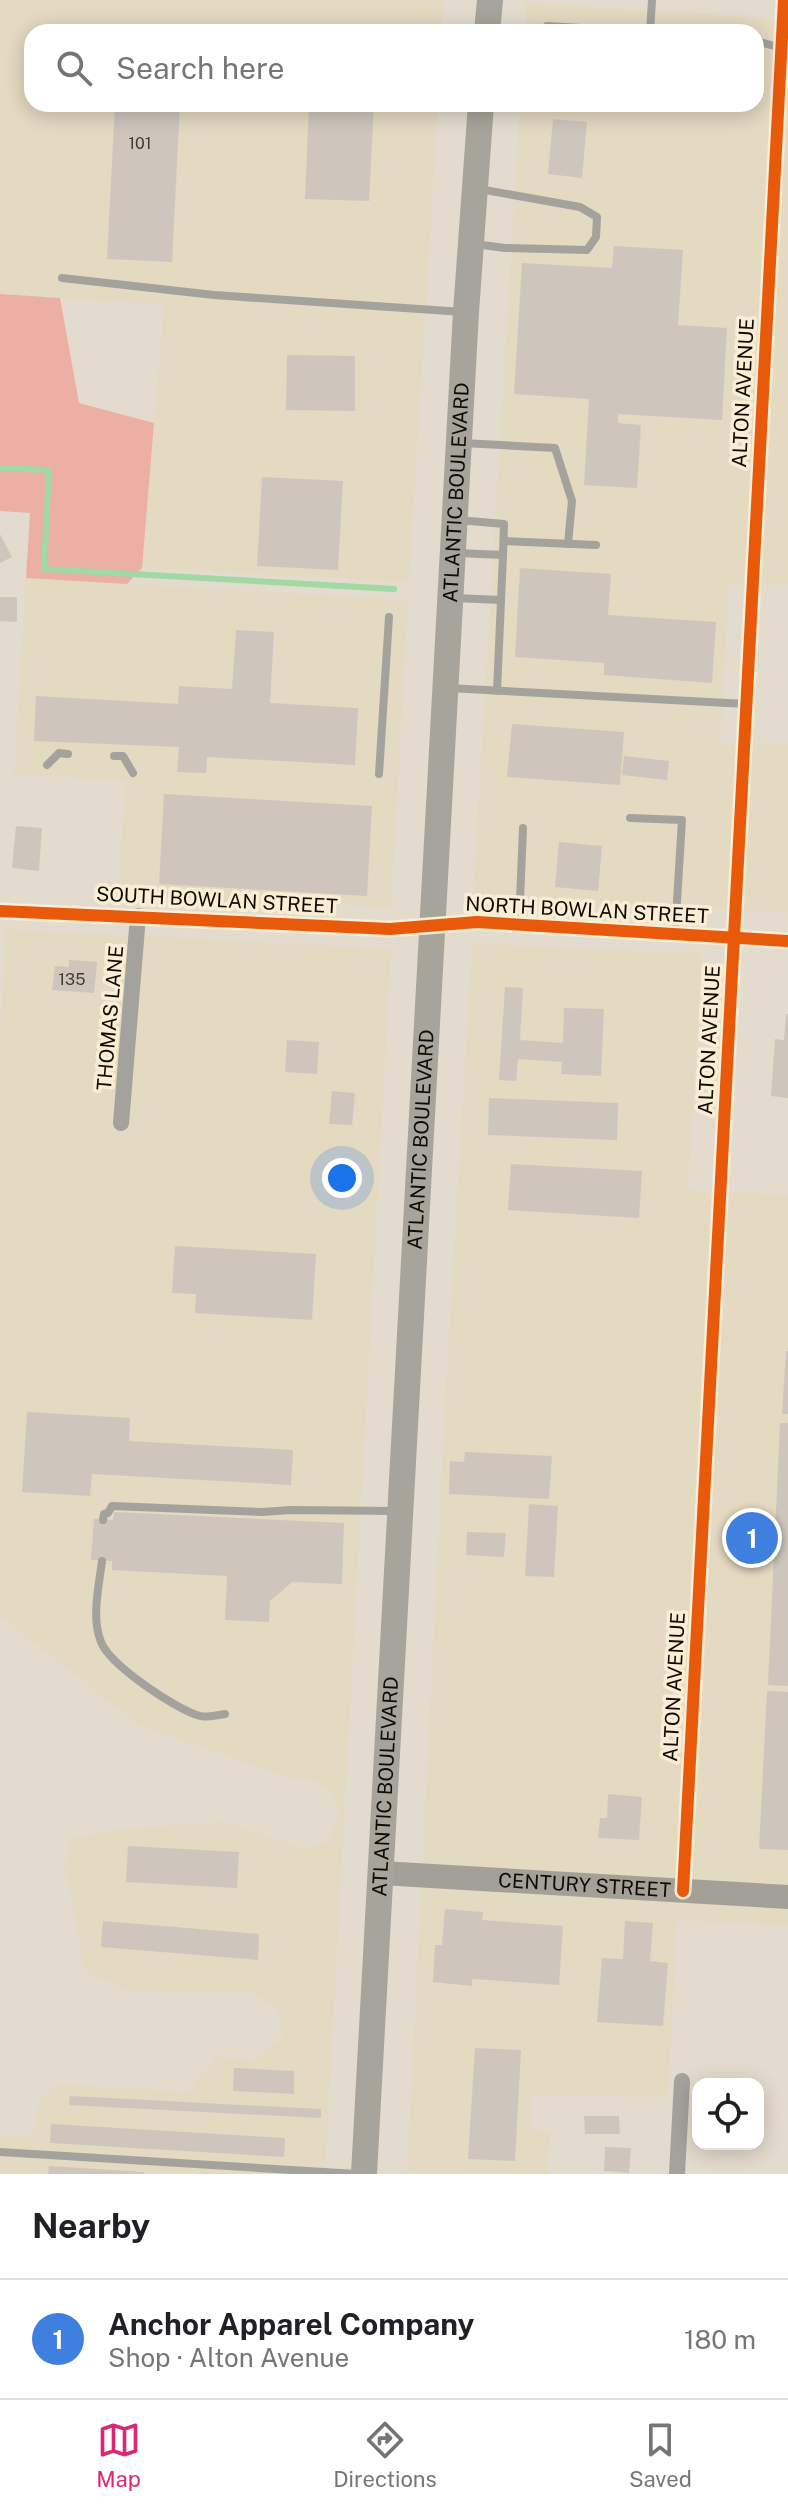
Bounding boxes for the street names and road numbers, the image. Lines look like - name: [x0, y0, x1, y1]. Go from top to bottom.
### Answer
- street label: ALTON AVENUE: [727, 318, 759, 468]
- street label: ATLANTIC BOULEVARD: [438, 382, 474, 603]
- street label: SOUTH BOWLAN STREET: [96, 882, 339, 918]
- street label: NORTH BOWLAN STREET: [465, 892, 709, 928]
- street label: THOMAS LANE: [92, 945, 128, 1091]
- street label: ALTON AVENUE: [693, 965, 725, 1115]
- street label: ATLANTIC BOULEVARD: [403, 1029, 439, 1250]
- street label: ALTON AVENUE: [658, 1612, 690, 1762]
- street label: ATLANTIC BOULEVARD: [367, 1676, 403, 1897]
- street label: CENTURY STREET: [498, 1868, 672, 1902]

